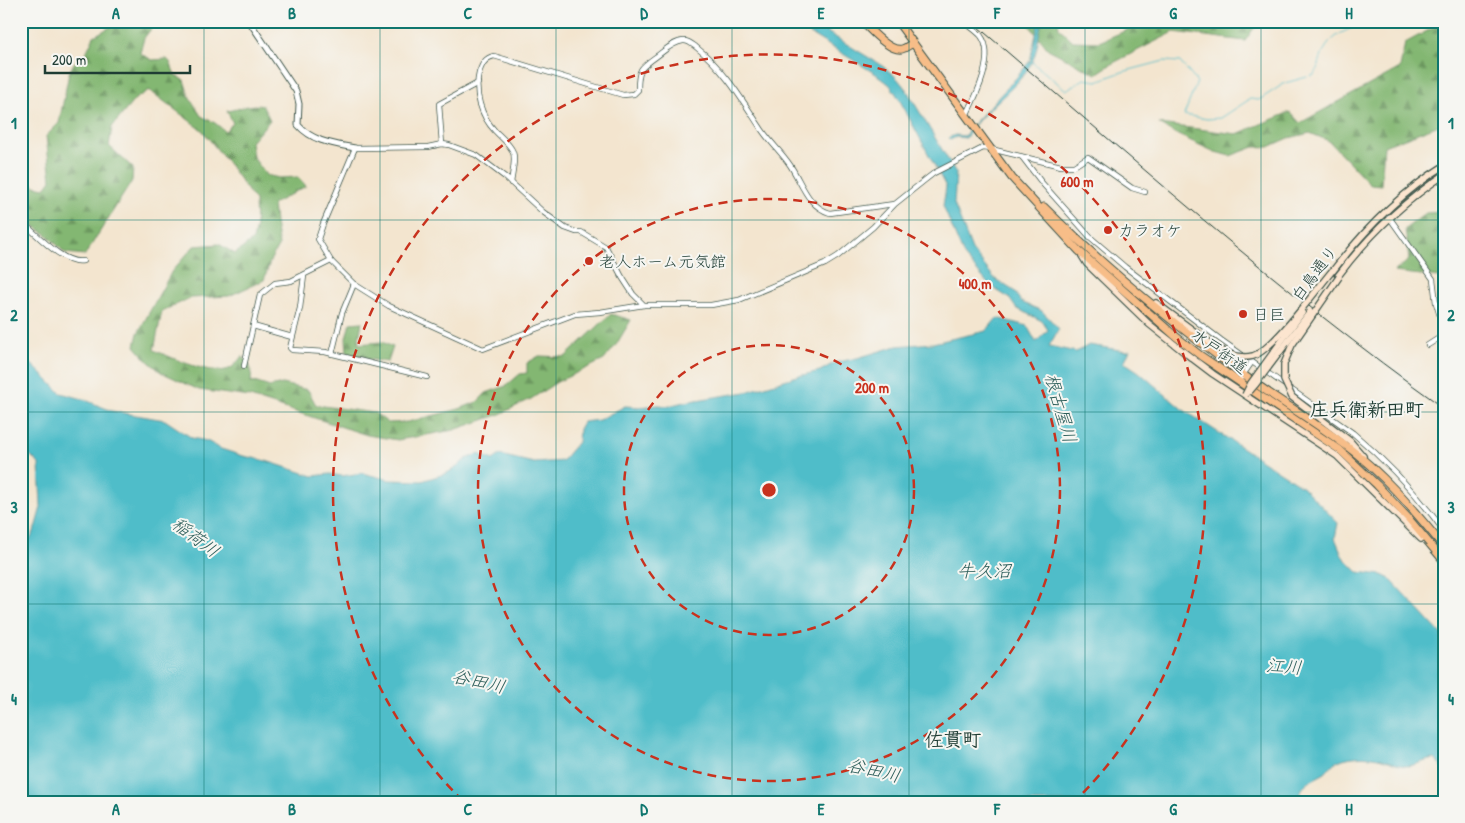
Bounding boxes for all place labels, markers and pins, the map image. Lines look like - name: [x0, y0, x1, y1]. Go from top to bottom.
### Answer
- place label: カラオケ: [1118, 219, 1182, 241]
- marker: カラオケ: [1102, 224, 1114, 236]
- place label: 老人ホーム元気館: [599, 250, 726, 272]
- marker: 老人ホーム元気館: [583, 255, 595, 267]
- place label: 日巨: [1253, 303, 1285, 325]
- marker: 日巨: [1237, 308, 1249, 320]
- centre of rings: [760, 481, 778, 499]

